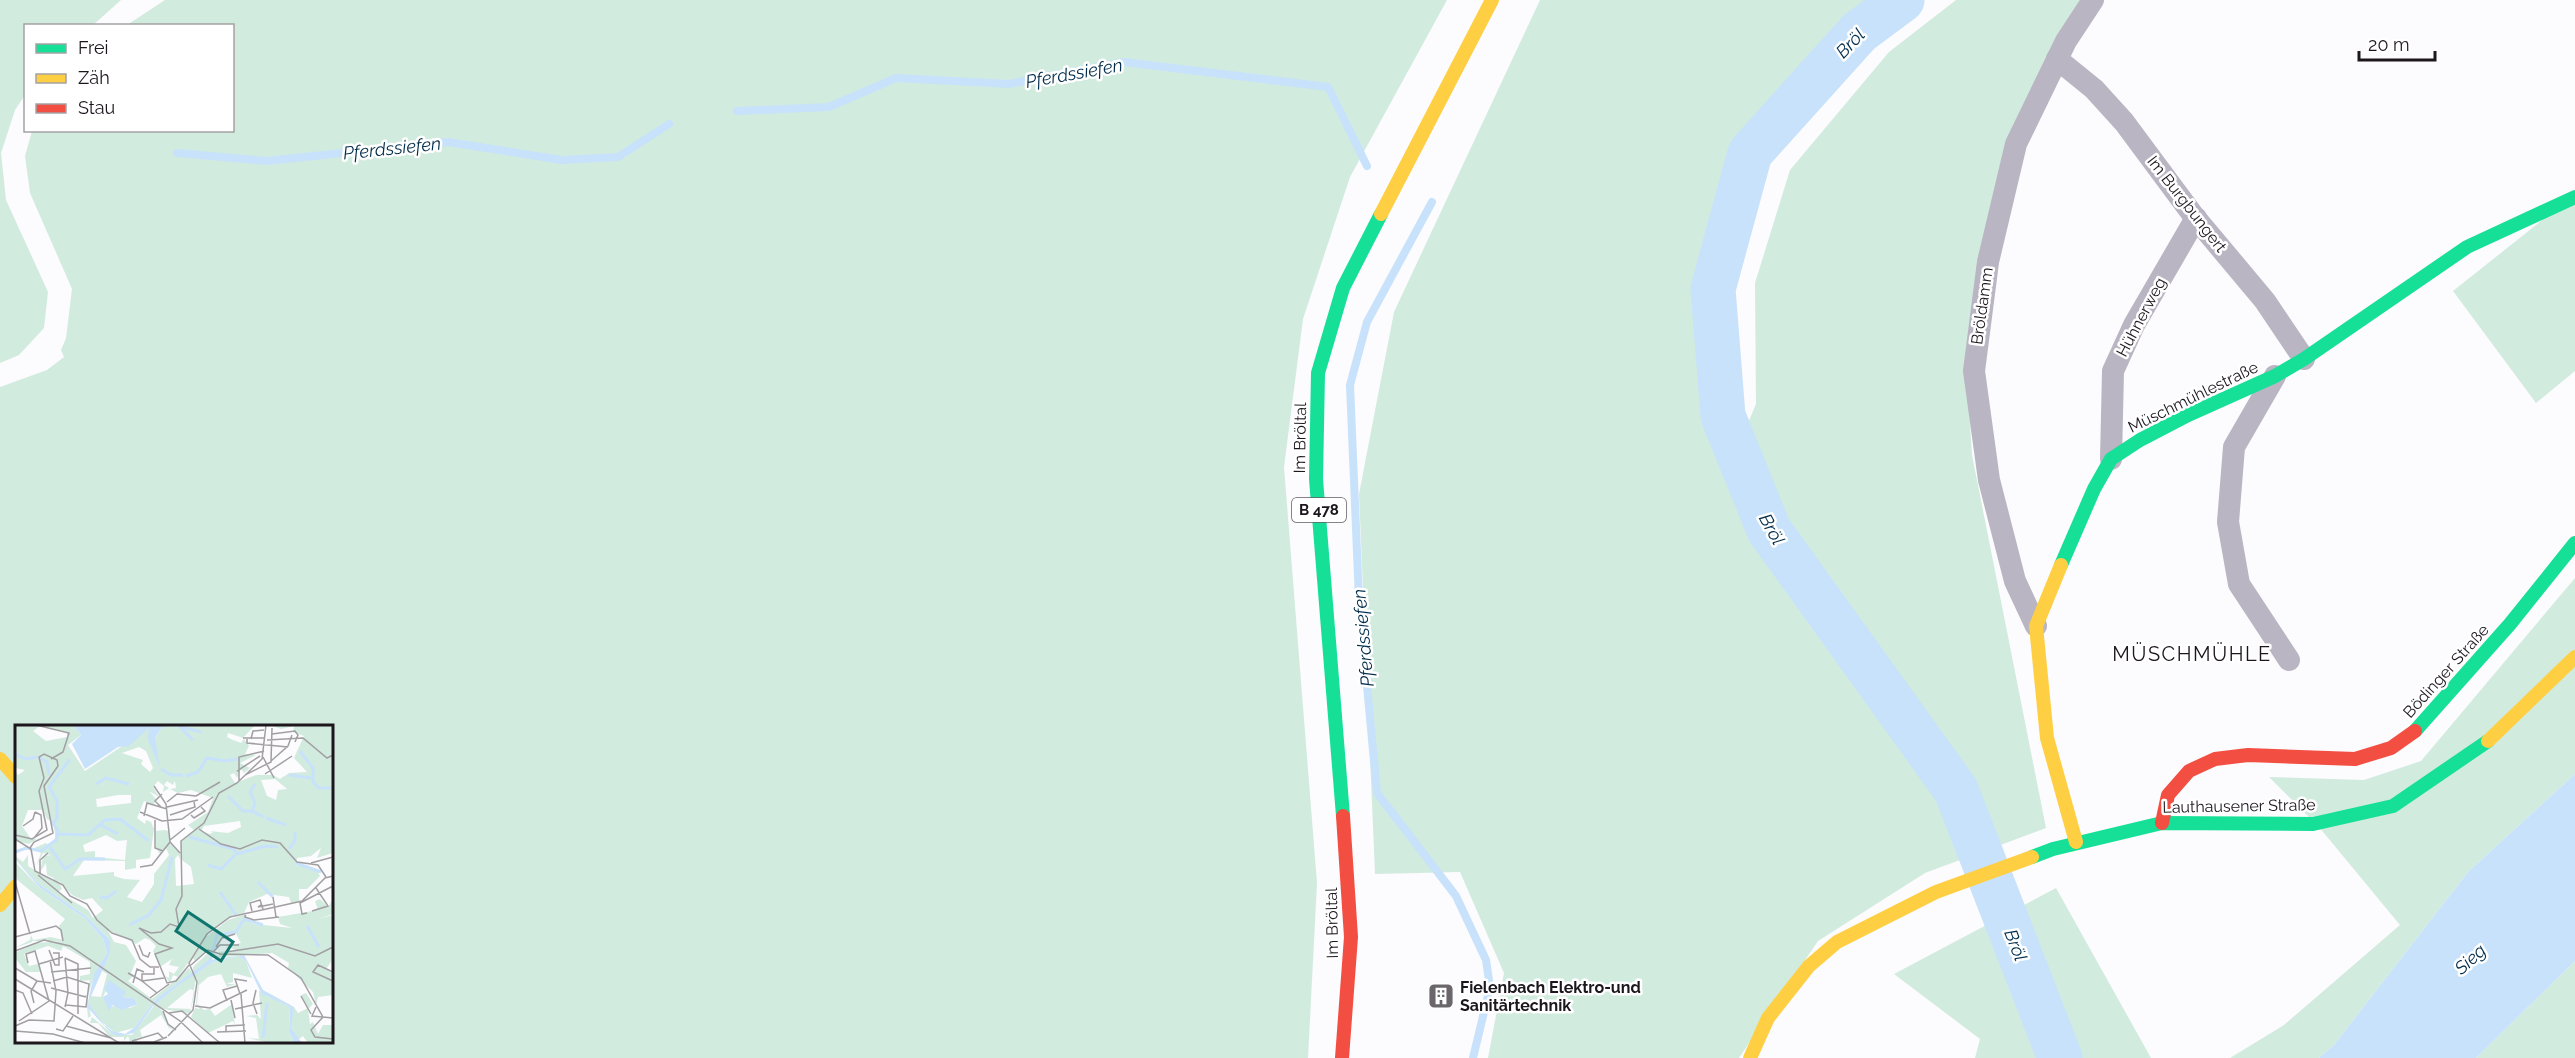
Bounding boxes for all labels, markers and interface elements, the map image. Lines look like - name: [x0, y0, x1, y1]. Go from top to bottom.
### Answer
- legend: [24, 24, 234, 132]
- water label: Bröl: [1831, 24, 1869, 62]
- scale bar: [2359, 24, 2436, 62]
- text: 20 m: [2368, 34, 2410, 55]
- text: Frei: [78, 37, 108, 58]
- water label: Pferdssiefen: [1024, 54, 1124, 92]
- text: Zäh: [78, 67, 110, 88]
- text: Stau: [78, 97, 115, 118]
- water label: Pferdssiefen: [342, 132, 442, 164]
- street label: Im Burgbungert: [2143, 152, 2231, 257]
- street label: Bröldamm: [1967, 266, 1997, 346]
- street label: Hühnerweg: [2112, 274, 2170, 360]
- street label: Müschmühlestraße: [2125, 357, 2261, 437]
- street label: Im Bröltal: [1290, 402, 1310, 474]
- road number: B 478: [1292, 498, 1346, 522]
- water label: Bröl: [1755, 510, 1789, 549]
- water label: Pferdssiefen: [1348, 588, 1378, 688]
- street label: Bödinger Straße: [2399, 620, 2493, 722]
- district label: MÜSCHMÜHLE: [2112, 642, 2272, 666]
- inset map: [15, 725, 333, 1043]
- street label: Lauthausener Straße: [2162, 795, 2316, 817]
- street label: Im Bröltal: [1322, 887, 1342, 959]
- water label: Bröl: [2000, 926, 2032, 964]
- water label: Sieg: [2449, 939, 2490, 979]
- place label: Fielenbach Elektro-und Sanitärtechnik: [1460, 978, 1641, 1015]
- building icon: Fielenbach Elektro-und Sanitärtechnik: [1426, 981, 1456, 1011]

